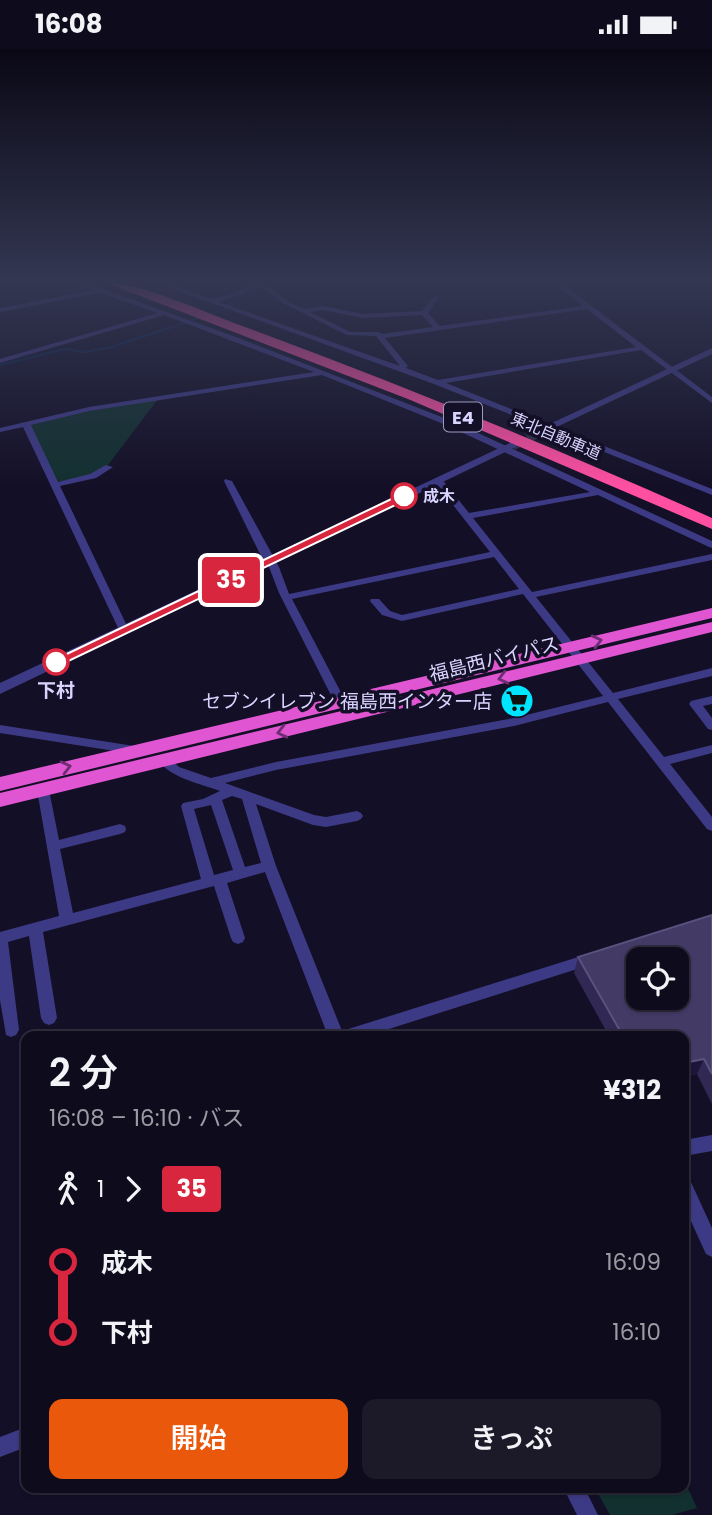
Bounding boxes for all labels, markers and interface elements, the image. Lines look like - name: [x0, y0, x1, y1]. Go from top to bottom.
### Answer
- text: 16:08: [35, 6, 103, 42]
- road number: E4: [444, 403, 482, 431]
- street label: 東北自動車道: [507, 407, 605, 465]
- marker: 成木: [391, 483, 417, 509]
- place label: 成木: [423, 485, 455, 508]
- line badge: 35: [200, 557, 262, 603]
- text: 35: [216, 563, 246, 596]
- street label: 福島西バイパス: [426, 630, 562, 688]
- one-way arrow: [591, 634, 603, 649]
- marker: 下村: [43, 649, 69, 675]
- one-way arrow: [497, 670, 509, 684]
- place label: 下村: [37, 677, 75, 704]
- supermarket icon: セブンイレブン 福島西インター店: [498, 682, 536, 720]
- place label: セブンイレブン 福島西インター店: [202, 688, 492, 715]
- one-way arrow: [276, 723, 288, 738]
- one-way arrow: [60, 761, 72, 775]
- map controls: [626, 947, 689, 1010]
- button: locate: [626, 947, 689, 1010]
- text: 2 分: [49, 1046, 118, 1099]
- text: ¥312: [603, 1072, 661, 1108]
- text: 16:08 – 16:10 · バス: [49, 1102, 245, 1134]
- icon: walk: [49, 1170, 87, 1208]
- icon: forward: [114, 1170, 152, 1208]
- text: 35: [176, 1172, 207, 1205]
- text: 1: [97, 1173, 104, 1205]
- text: 成木: [101, 1245, 153, 1281]
- text: 16:09: [605, 1246, 661, 1278]
- text: 下村: [101, 1315, 153, 1351]
- text: 16:10: [612, 1316, 661, 1348]
- button: 開始: [49, 1399, 348, 1479]
- button: きっぷ: [362, 1399, 661, 1479]

